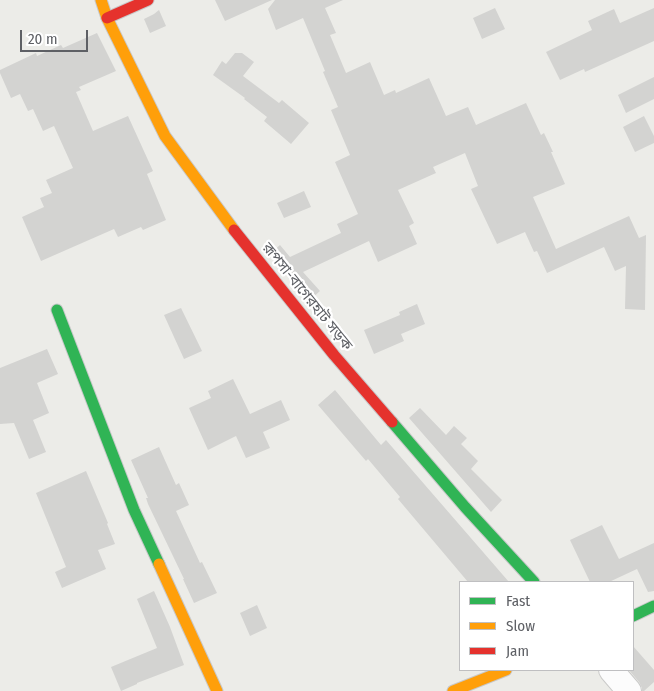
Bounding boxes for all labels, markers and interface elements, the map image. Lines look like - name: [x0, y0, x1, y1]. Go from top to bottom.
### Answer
- scale bar: [22, 20, 90, 52]
- text: 20 m: [28, 30, 58, 48]
- street label: রূপসা-বাগেরহাট সড়ক: [258, 240, 356, 354]
- legend: [459, 581, 634, 671]
- text: Fast: [506, 592, 530, 610]
- text: Slow: [506, 617, 535, 635]
- text: Jam: [506, 642, 529, 660]

